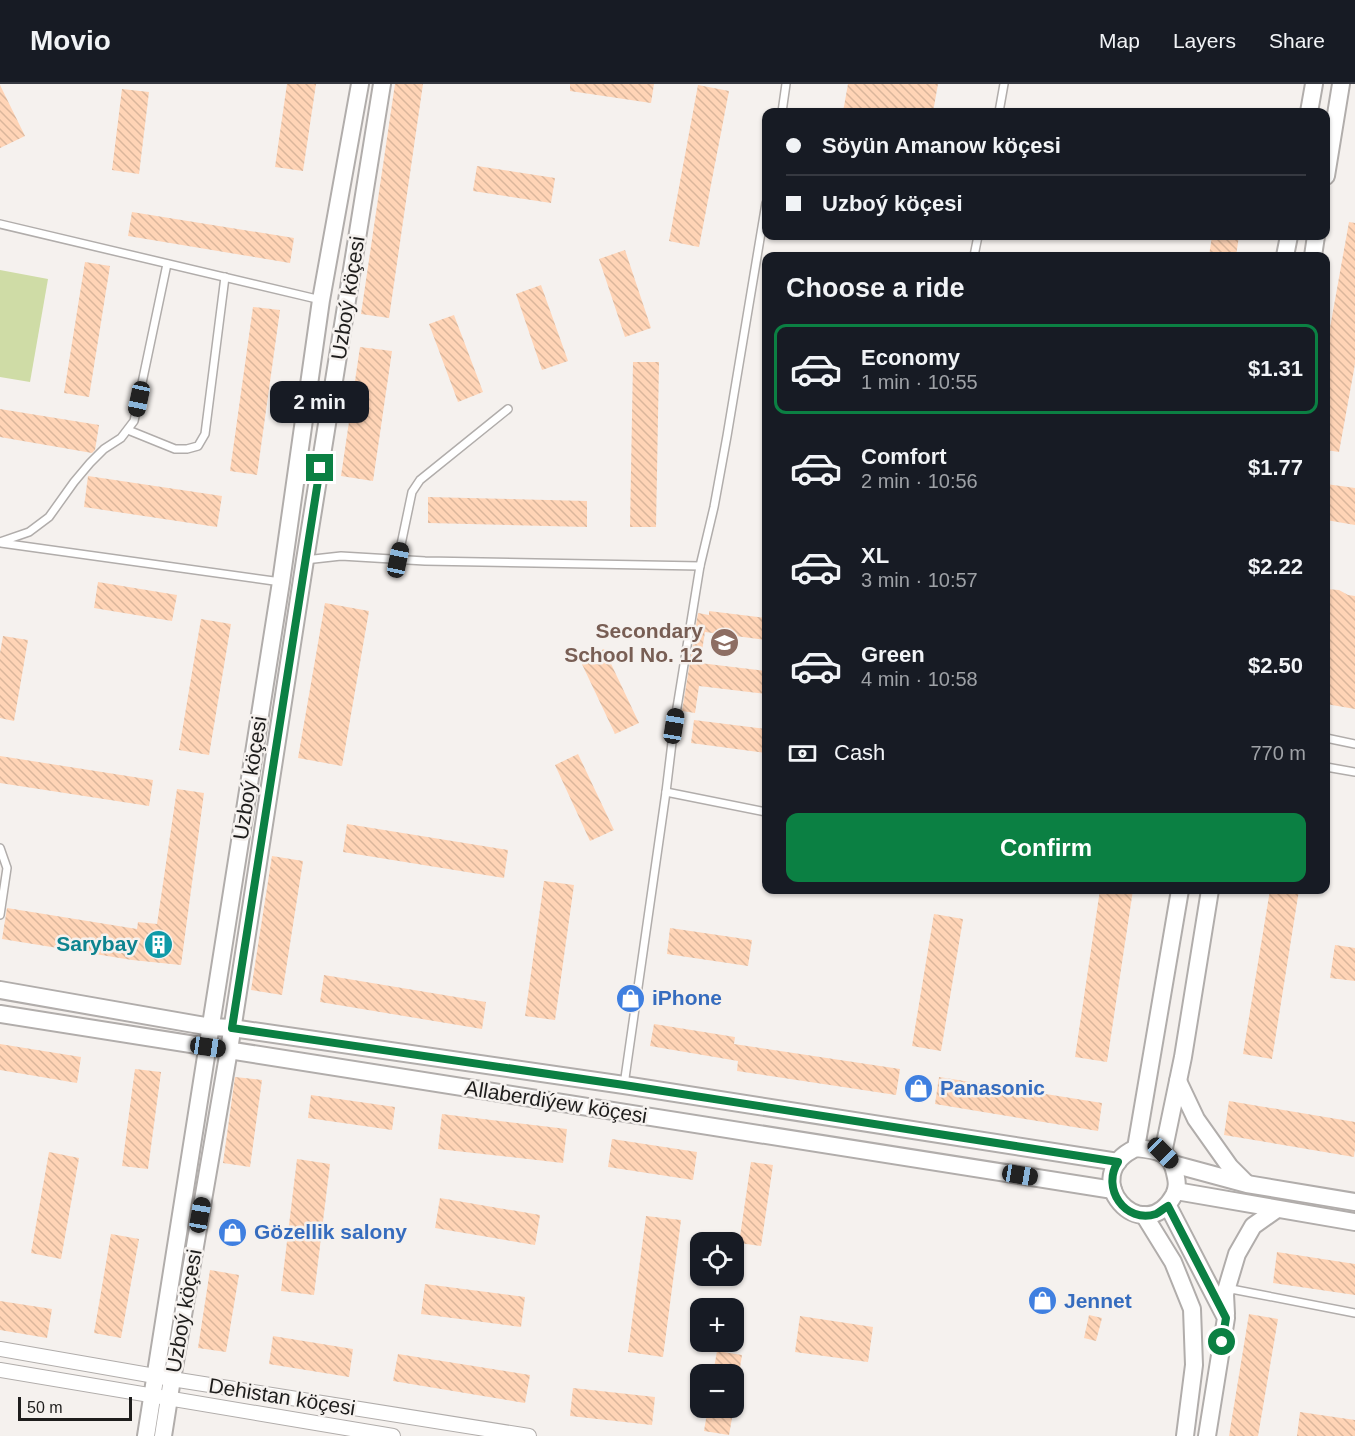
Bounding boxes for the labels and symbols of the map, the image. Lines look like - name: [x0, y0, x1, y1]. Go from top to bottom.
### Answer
- street label: Uzboý köçesi: [326, 234, 369, 361]
- car: [126, 380, 152, 418]
- callout: 2 min: [270, 381, 370, 423]
- route end: [306, 454, 333, 481]
- car: [385, 541, 411, 579]
- place label: Secondary School No. 12: [564, 619, 703, 666]
- school or university icon: Secondary School No. 12: [708, 627, 740, 659]
- car: [662, 707, 686, 745]
- street label: Uzboý köçesi: [228, 714, 271, 841]
- building icon: Sarybay: [143, 928, 175, 960]
- place label: Sarybay: [56, 932, 138, 955]
- shop icon: iPhone: [615, 982, 647, 1014]
- place label: iPhone: [652, 986, 722, 1009]
- car: [189, 1036, 227, 1058]
- shop icon: Panasonic: [903, 1072, 935, 1104]
- street label: Allaberdiýew köçesi: [463, 1076, 649, 1127]
- place label: Panasonic: [940, 1076, 1045, 1099]
- car: [1144, 1134, 1182, 1172]
- car: [1001, 1163, 1039, 1187]
- car: [188, 1196, 212, 1234]
- shop icon: Gözellik salony: [217, 1216, 249, 1248]
- place label: Gözellik salony: [254, 1220, 407, 1243]
- street label: Uzboý köçesi: [161, 1247, 206, 1374]
- shop icon: Jennet: [1027, 1285, 1059, 1317]
- place label: Jennet: [1064, 1289, 1132, 1312]
- route start: [1208, 1328, 1235, 1355]
- street label: Dehistan köçesi: [207, 1374, 357, 1419]
- scale bar: [18, 1394, 132, 1422]

